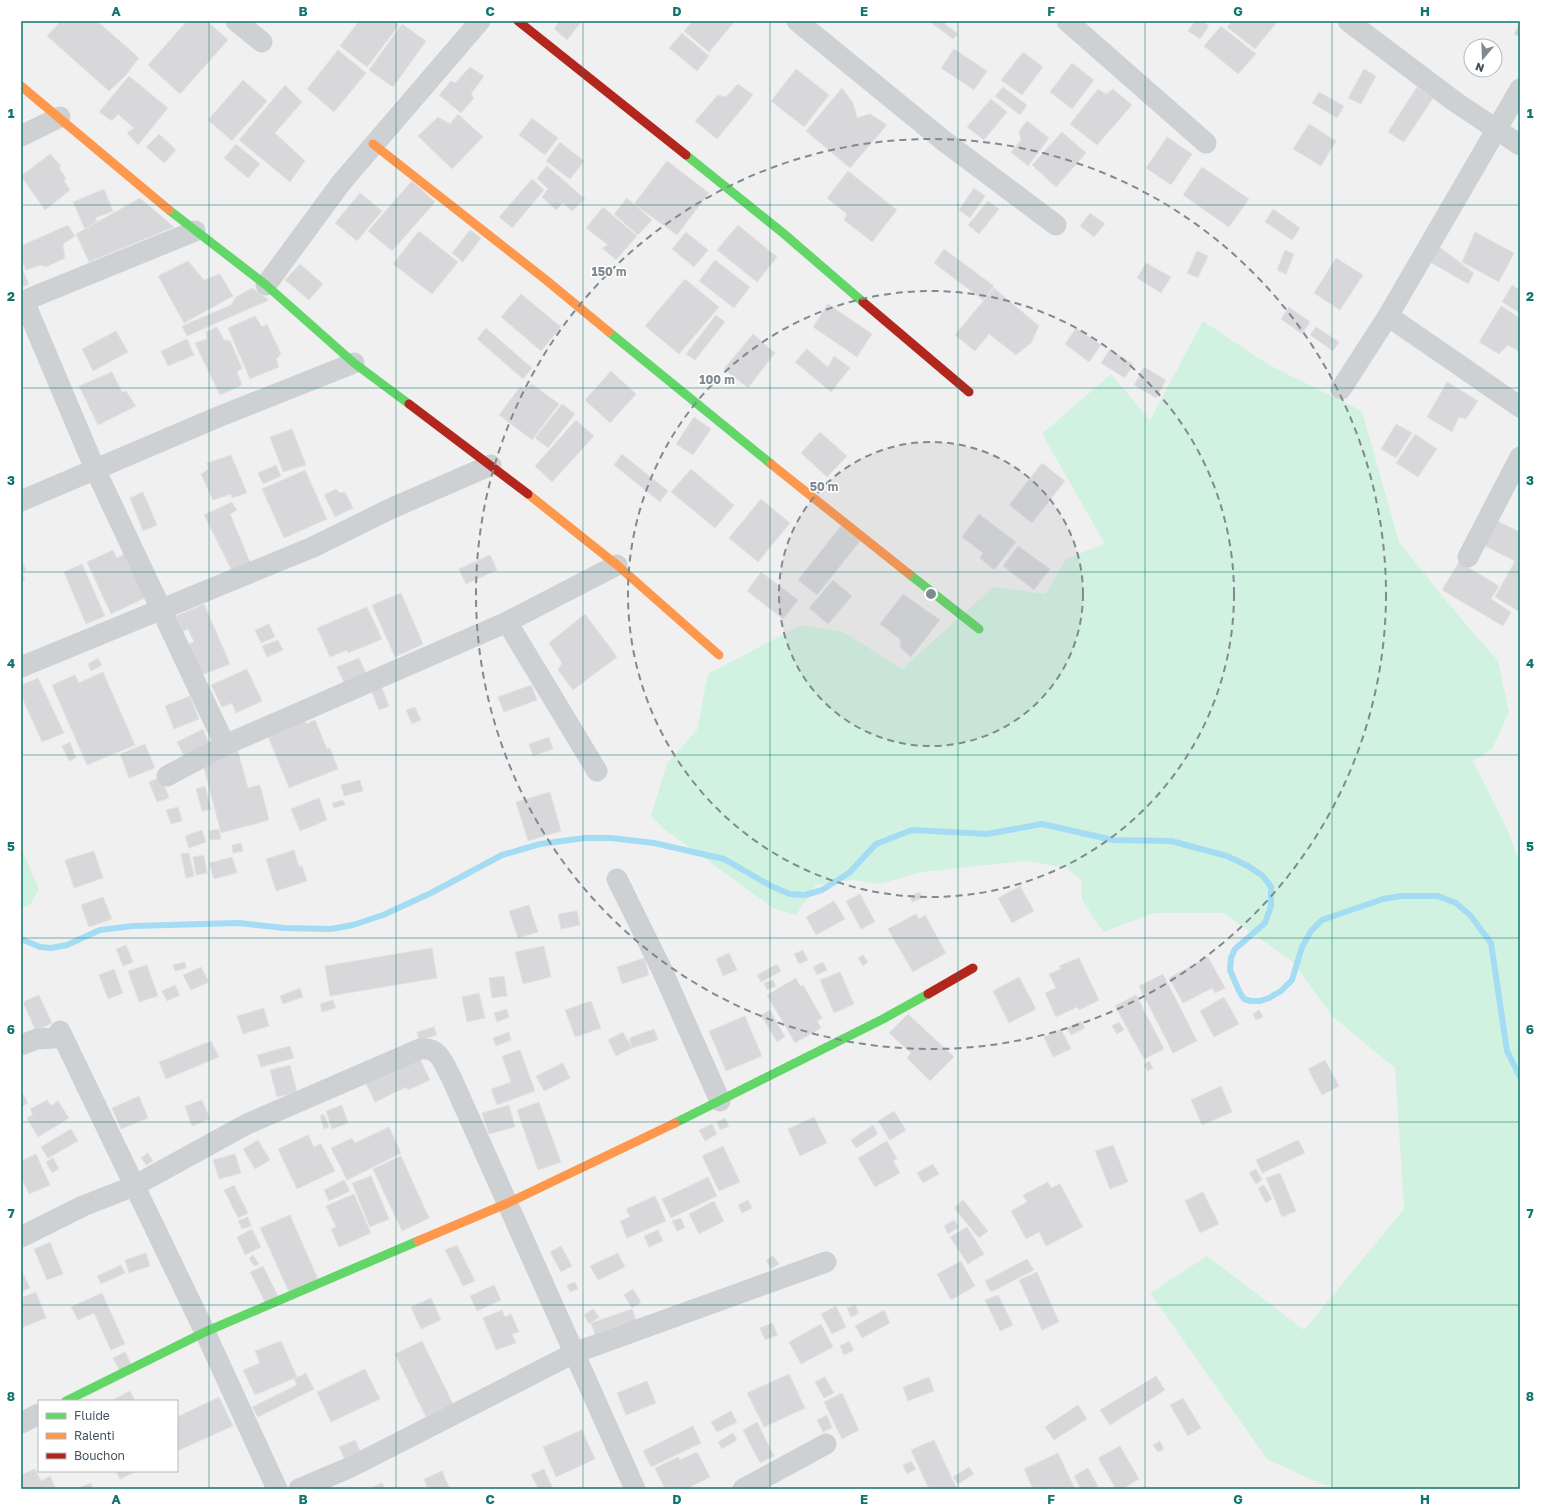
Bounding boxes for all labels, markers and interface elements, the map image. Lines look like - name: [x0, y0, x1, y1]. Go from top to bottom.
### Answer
- text: A: [111, 3, 121, 19]
- text: B: [298, 3, 308, 19]
- text: C: [485, 3, 495, 19]
- text: D: [672, 3, 682, 19]
- text: E: [860, 3, 868, 19]
- text: F: [1047, 3, 1055, 19]
- text: G: [1233, 3, 1243, 19]
- text: H: [1420, 3, 1430, 19]
- north arrow: [1463, 38, 1503, 78]
- text: N: [1474, 60, 1486, 75]
- text: 1: [8, 105, 15, 121]
- text: 1: [1527, 105, 1534, 121]
- text: 150 m: [592, 264, 626, 279]
- text: 2: [7, 288, 15, 304]
- text: 2: [1526, 288, 1534, 304]
- text: 100 m: [699, 372, 735, 387]
- text: 3: [7, 472, 15, 488]
- text: 3: [1526, 472, 1534, 488]
- text: 50 m: [810, 479, 838, 494]
- centre of rings: [924, 587, 938, 601]
- text: 4: [7, 655, 15, 671]
- text: 4: [1526, 655, 1534, 671]
- text: 5: [7, 838, 15, 854]
- text: 5: [1526, 838, 1534, 854]
- text: 6: [7, 1021, 15, 1037]
- text: 6: [1526, 1021, 1534, 1037]
- text: 7: [7, 1205, 15, 1221]
- text: 7: [1526, 1205, 1534, 1221]
- text: 8: [7, 1388, 15, 1404]
- text: 8: [1526, 1388, 1534, 1404]
- legend: [38, 1400, 178, 1472]
- text: Fluide: [74, 1408, 110, 1423]
- text: Ralenti: [74, 1428, 115, 1443]
- text: Bouchon: [74, 1448, 125, 1463]
- text: A: [111, 1491, 121, 1507]
- text: B: [298, 1491, 308, 1507]
- text: C: [485, 1491, 495, 1507]
- text: D: [672, 1491, 682, 1507]
- text: E: [860, 1491, 868, 1507]
- text: F: [1047, 1491, 1055, 1507]
- text: G: [1233, 1491, 1243, 1507]
- text: H: [1420, 1491, 1430, 1507]

